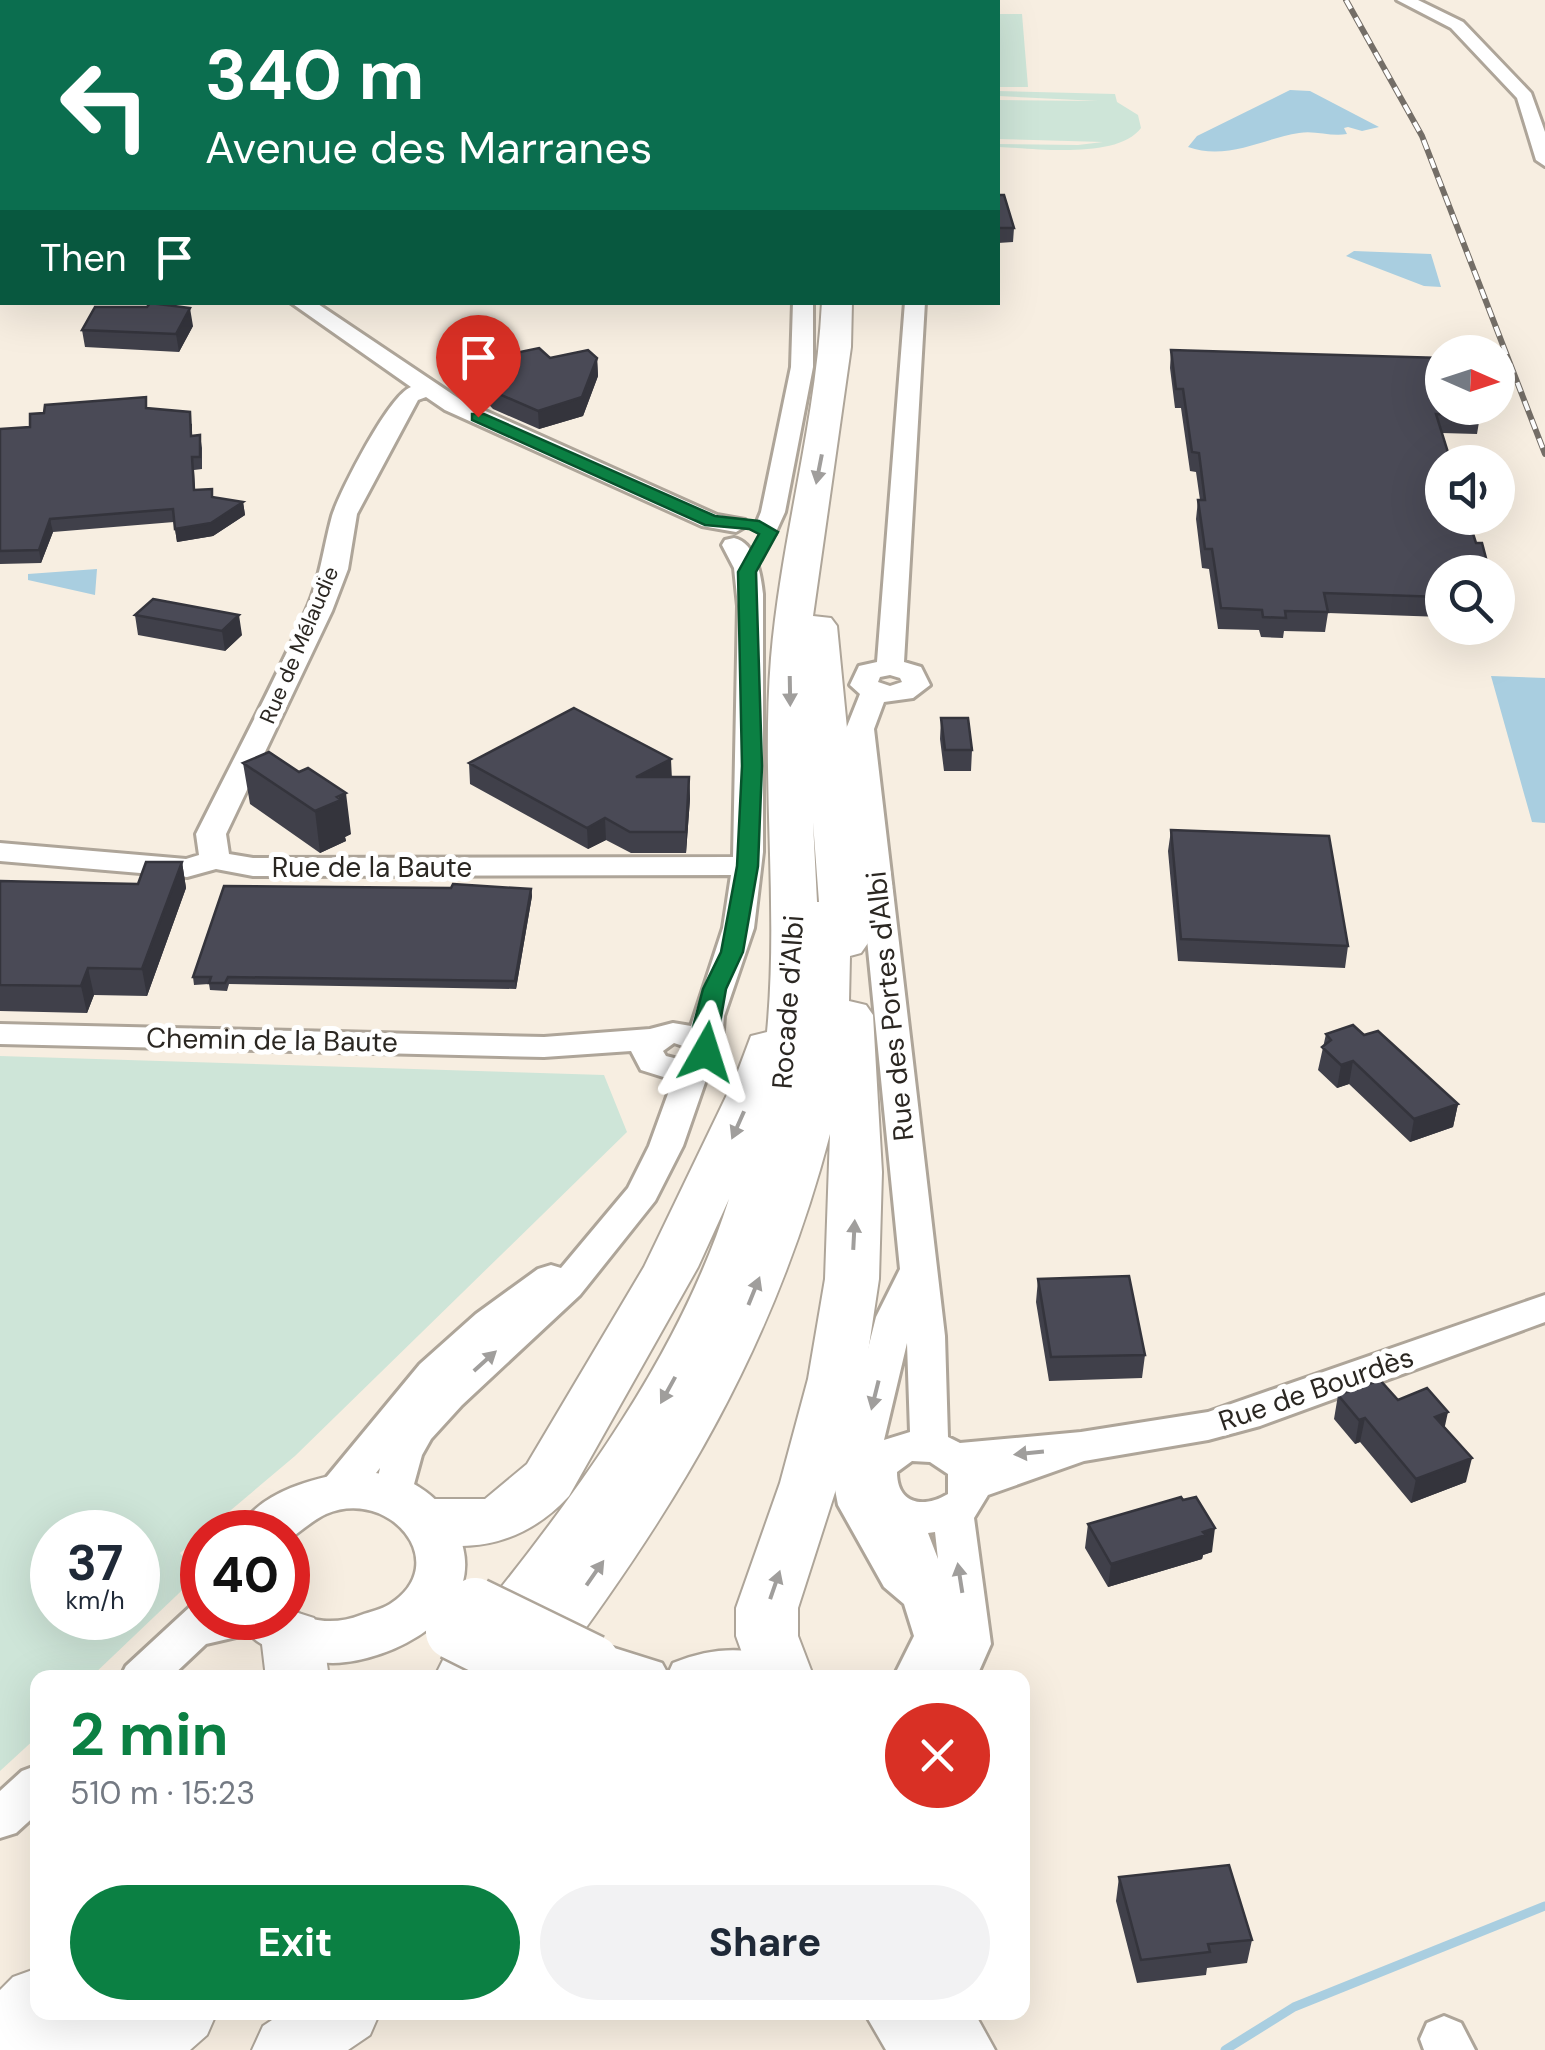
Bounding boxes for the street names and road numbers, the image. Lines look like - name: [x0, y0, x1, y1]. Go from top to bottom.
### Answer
- street label: Rue de Mélaudie: [253, 562, 345, 728]
- street label: Rue de la Baute: [272, 849, 472, 886]
- street label: Rue des Portes d'Albi: [857, 869, 923, 1143]
- street label: Rocade d'Albi: [763, 914, 813, 1090]
- street label: Chemin de la Baute: [146, 1019, 398, 1061]
- street label: Rue de Bourdès: [1214, 1338, 1418, 1440]

